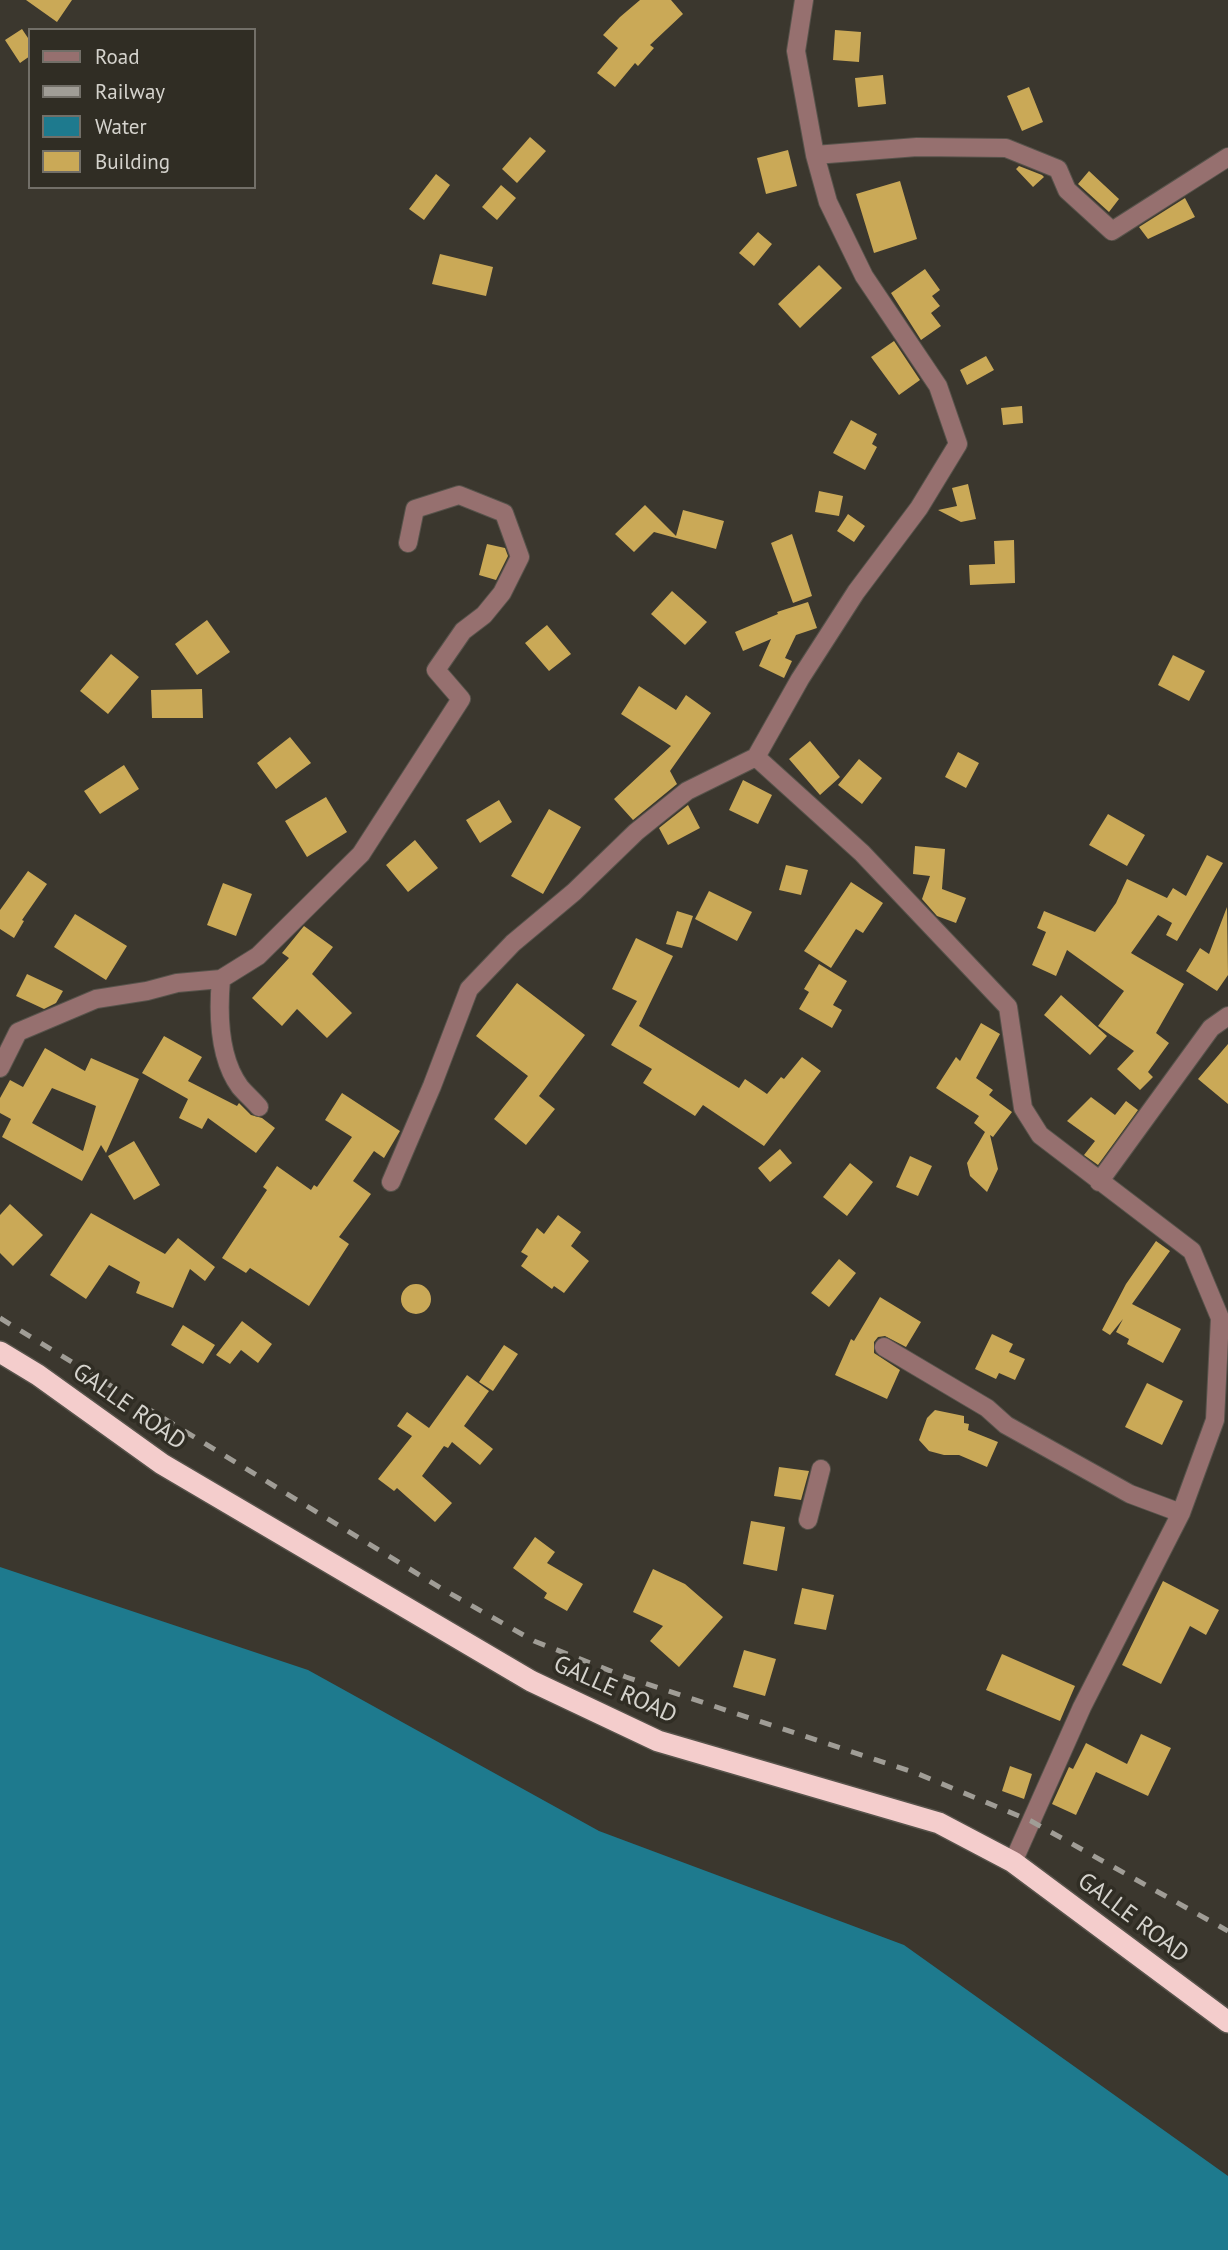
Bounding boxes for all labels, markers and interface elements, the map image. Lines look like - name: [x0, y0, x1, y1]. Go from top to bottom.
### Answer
- legend: [28, 28, 256, 189]
- text: Road: [95, 43, 139, 70]
- text: Railway: [95, 78, 165, 105]
- text: Water: [95, 113, 147, 140]
- text: Building: [95, 148, 170, 175]
- street label: GALLE ROAD: [67, 1357, 191, 1457]
- street label: GALLE ROAD: [549, 1650, 681, 1730]
- street label: GALLE ROAD: [1072, 1867, 1194, 1969]

